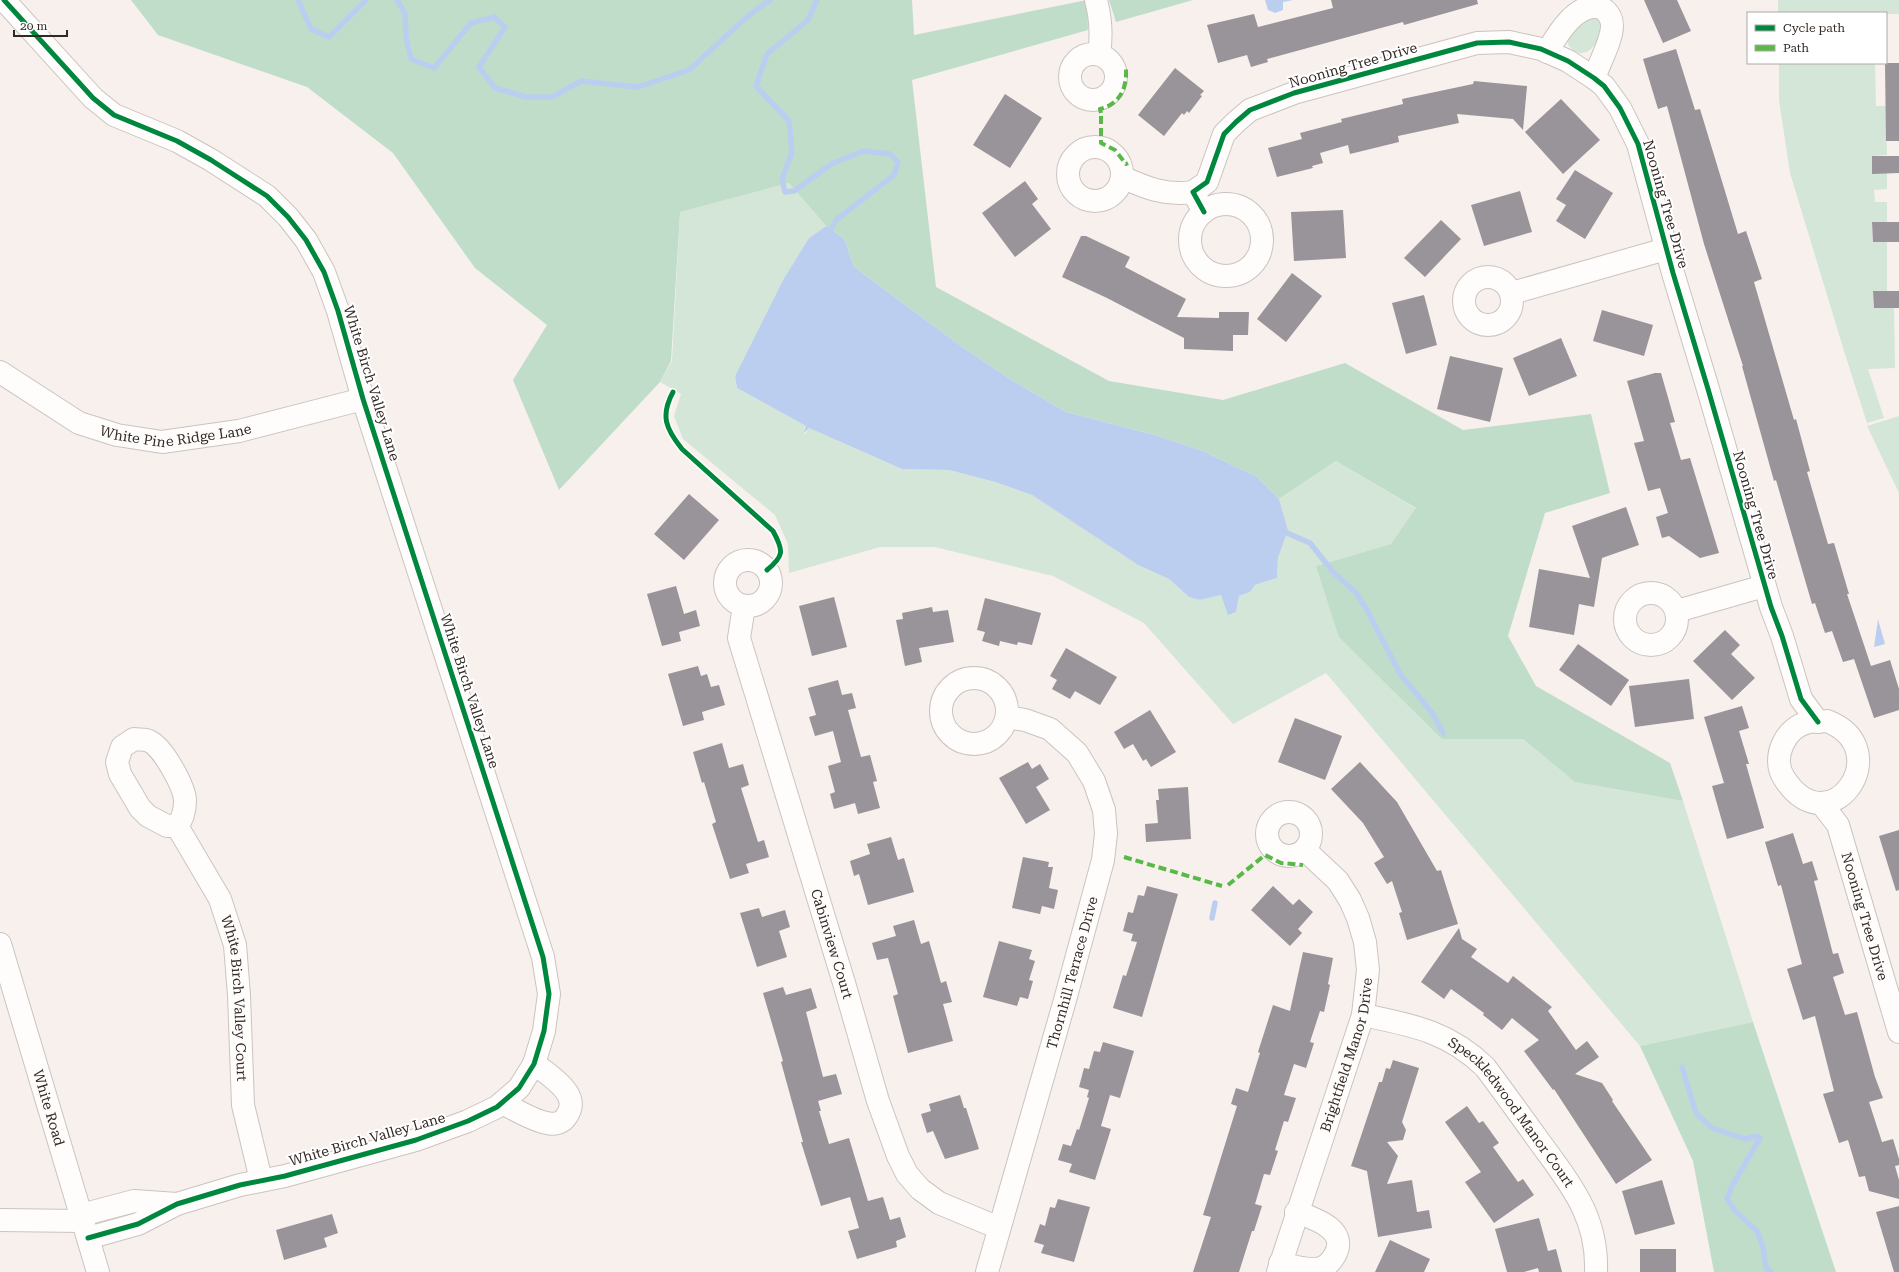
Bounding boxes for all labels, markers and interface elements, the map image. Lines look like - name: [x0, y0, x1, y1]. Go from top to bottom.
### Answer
- scale bar: [14, 12, 67, 38]
- legend: [1747, 12, 1887, 64]
- text: 20 m: [20, 19, 47, 33]
- text: Cycle path: [1783, 21, 1845, 35]
- street label: Nooning Tree Drive: [1287, 39, 1419, 91]
- text: Path: [1783, 41, 1809, 55]
- street label: Nooning Tree Drive: [1640, 138, 1692, 270]
- street label: White Birch Valley Lane: [341, 303, 403, 463]
- street label: White Pine Ridge Lane: [98, 420, 253, 450]
- street label: Nooning Tree Drive: [1730, 449, 1782, 581]
- street label: White Birch Valley Lane: [437, 612, 503, 771]
- street label: Nooning Tree Drive: [1838, 850, 1891, 983]
- street label: Cabinview Court: [808, 887, 856, 1001]
- street label: Thornhill Terrace Drive: [1043, 894, 1101, 1051]
- street label: White Birch Valley Court: [218, 913, 250, 1082]
- street label: Brightfield Manor Drive: [1317, 977, 1375, 1134]
- street label: Speckledwood Manor Court: [1446, 1034, 1577, 1190]
- street label: White Road: [30, 1068, 68, 1148]
- street label: White Birch Valley Lane: [287, 1109, 447, 1169]

